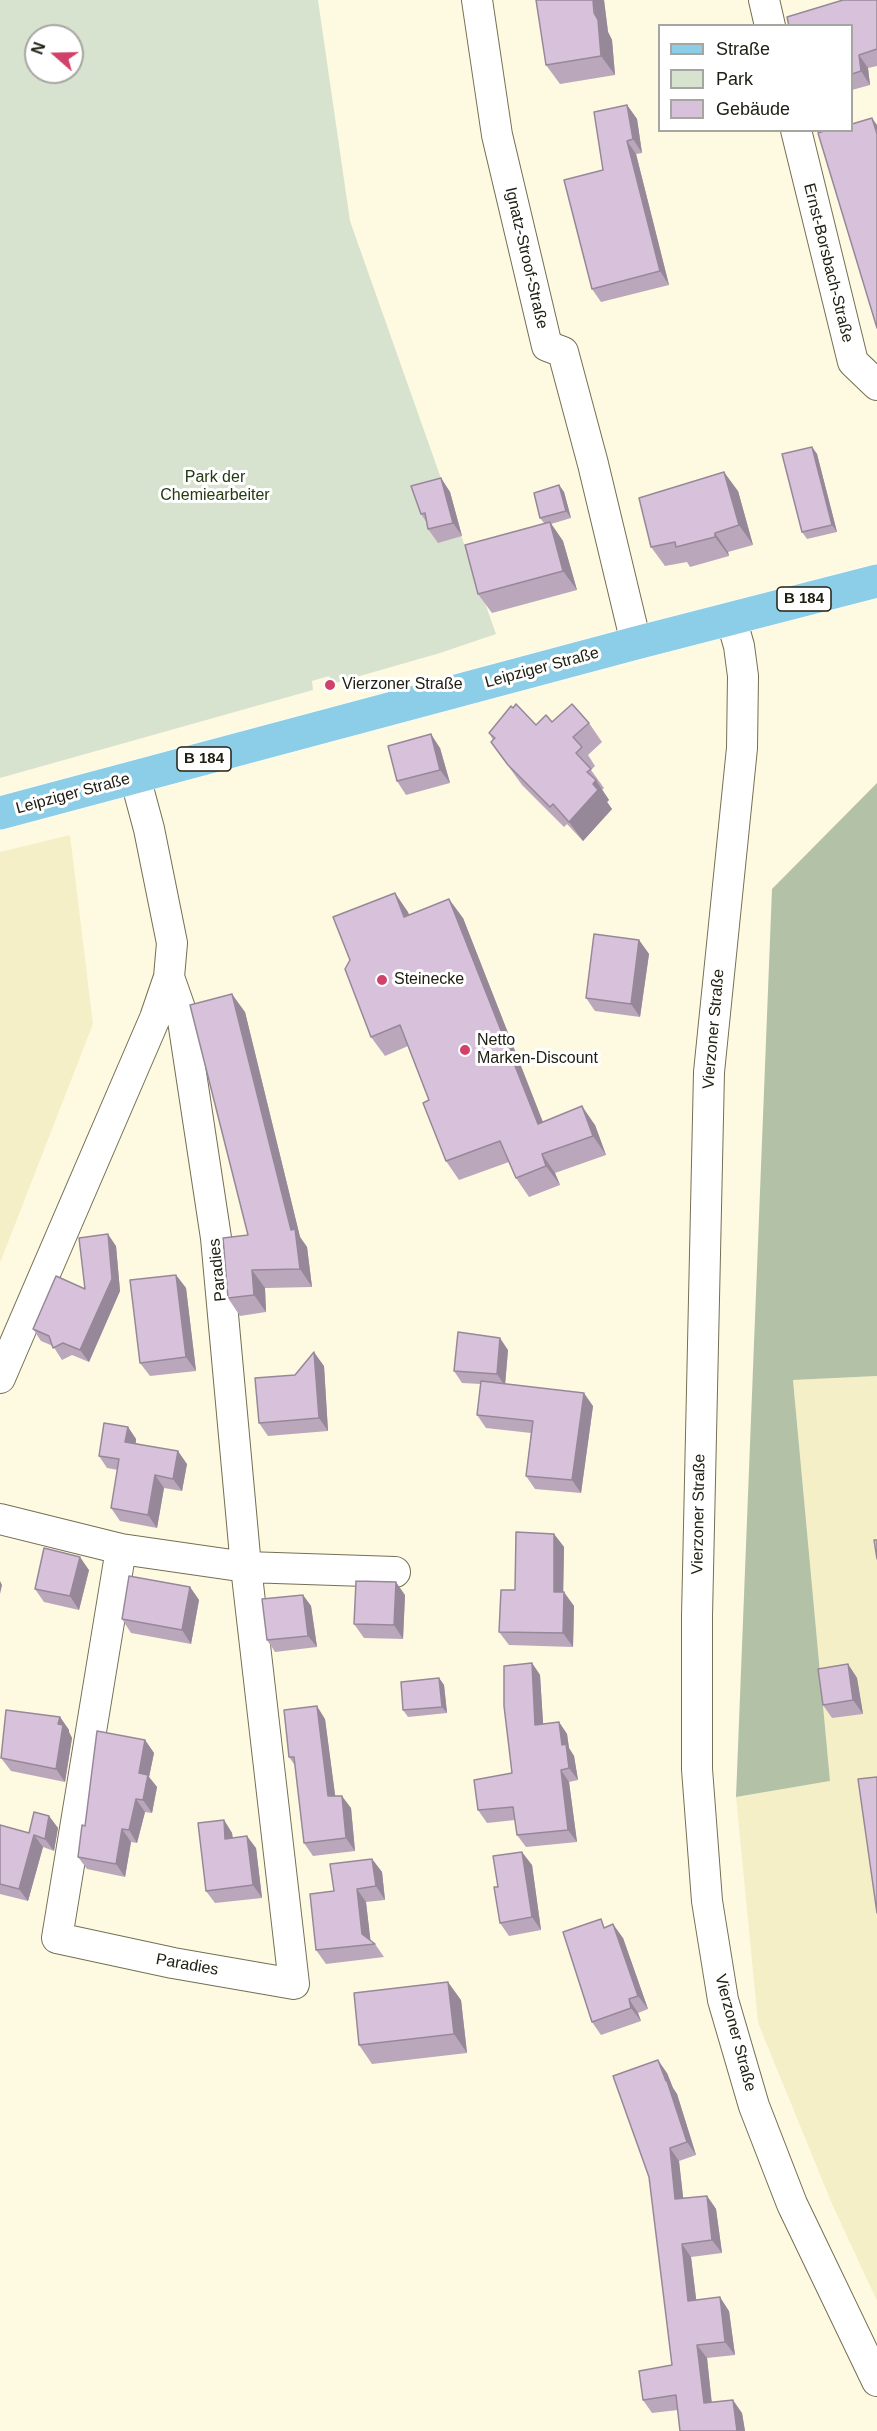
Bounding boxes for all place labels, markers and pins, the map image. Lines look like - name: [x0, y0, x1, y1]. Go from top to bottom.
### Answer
- place label: Vierzoner Straße: [342, 675, 463, 695]
- marker: Vierzoner Straße: [323, 678, 337, 692]
- place label: Steinecke: [394, 970, 464, 990]
- marker: Steinecke: [375, 973, 389, 987]
- place label: Netto Marken-Discount: [477, 1031, 598, 1069]
- marker: Netto Marken-Discount: [458, 1043, 472, 1057]

